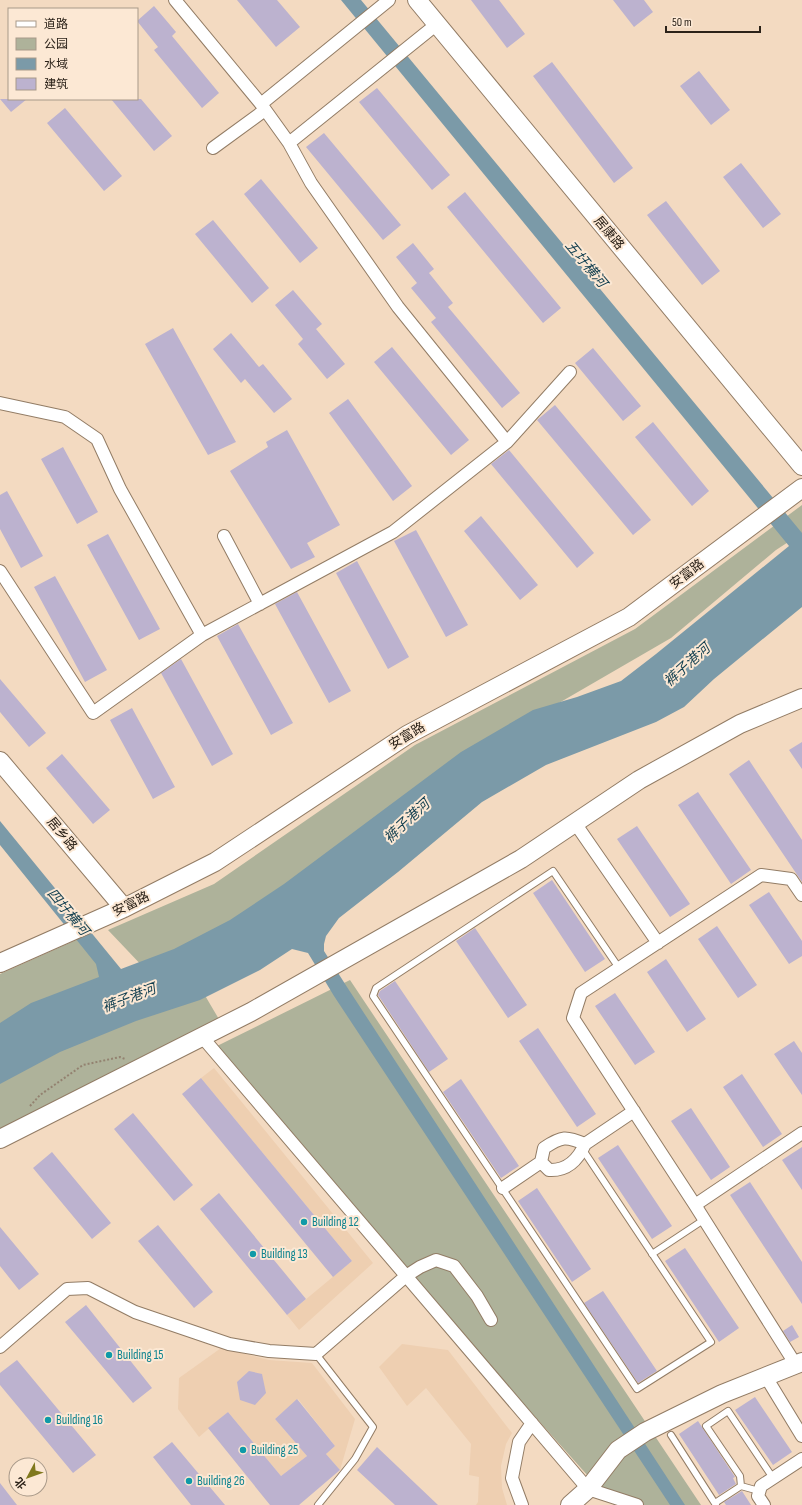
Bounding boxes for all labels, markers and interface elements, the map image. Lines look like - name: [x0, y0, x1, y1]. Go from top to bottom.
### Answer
- legend: [8, 8, 138, 100]
- scale bar: [666, 8, 760, 34]
- text: 50 m: [672, 15, 692, 30]
- text: 道路: [44, 17, 68, 32]
- text: 公园: [44, 37, 68, 52]
- text: 水域: [44, 57, 68, 72]
- text: 建筑: [44, 77, 68, 92]
- street label: 居康路: [590, 213, 628, 253]
- water label: 五圩横河: [561, 237, 612, 293]
- street label: 安富路: [667, 556, 707, 592]
- water label: 裤子港河: [661, 638, 716, 690]
- street label: 安富路: [386, 719, 428, 753]
- water label: 裤子港河: [381, 794, 435, 846]
- street label: 居乡路: [43, 814, 81, 854]
- water label: 四圩横河: [43, 885, 94, 941]
- street label: 安富路: [110, 888, 152, 920]
- water label: 裤子港河: [100, 979, 161, 1016]
- place label: Building 12: [312, 1214, 359, 1230]
- marker: Building 12: [299, 1217, 309, 1227]
- place label: Building 13: [261, 1246, 308, 1262]
- marker: Building 13: [248, 1249, 258, 1259]
- place label: Building 15: [117, 1347, 163, 1363]
- marker: Building 15: [104, 1350, 114, 1360]
- place label: Building 16: [56, 1412, 103, 1428]
- marker: Building 16: [43, 1415, 53, 1425]
- place label: Building 25: [251, 1442, 298, 1458]
- marker: Building 25: [238, 1445, 248, 1455]
- north arrow: [8, 1457, 48, 1497]
- place label: Building 26: [197, 1473, 245, 1489]
- text: 北: [12, 1475, 29, 1492]
- marker: Building 26: [184, 1476, 194, 1486]

